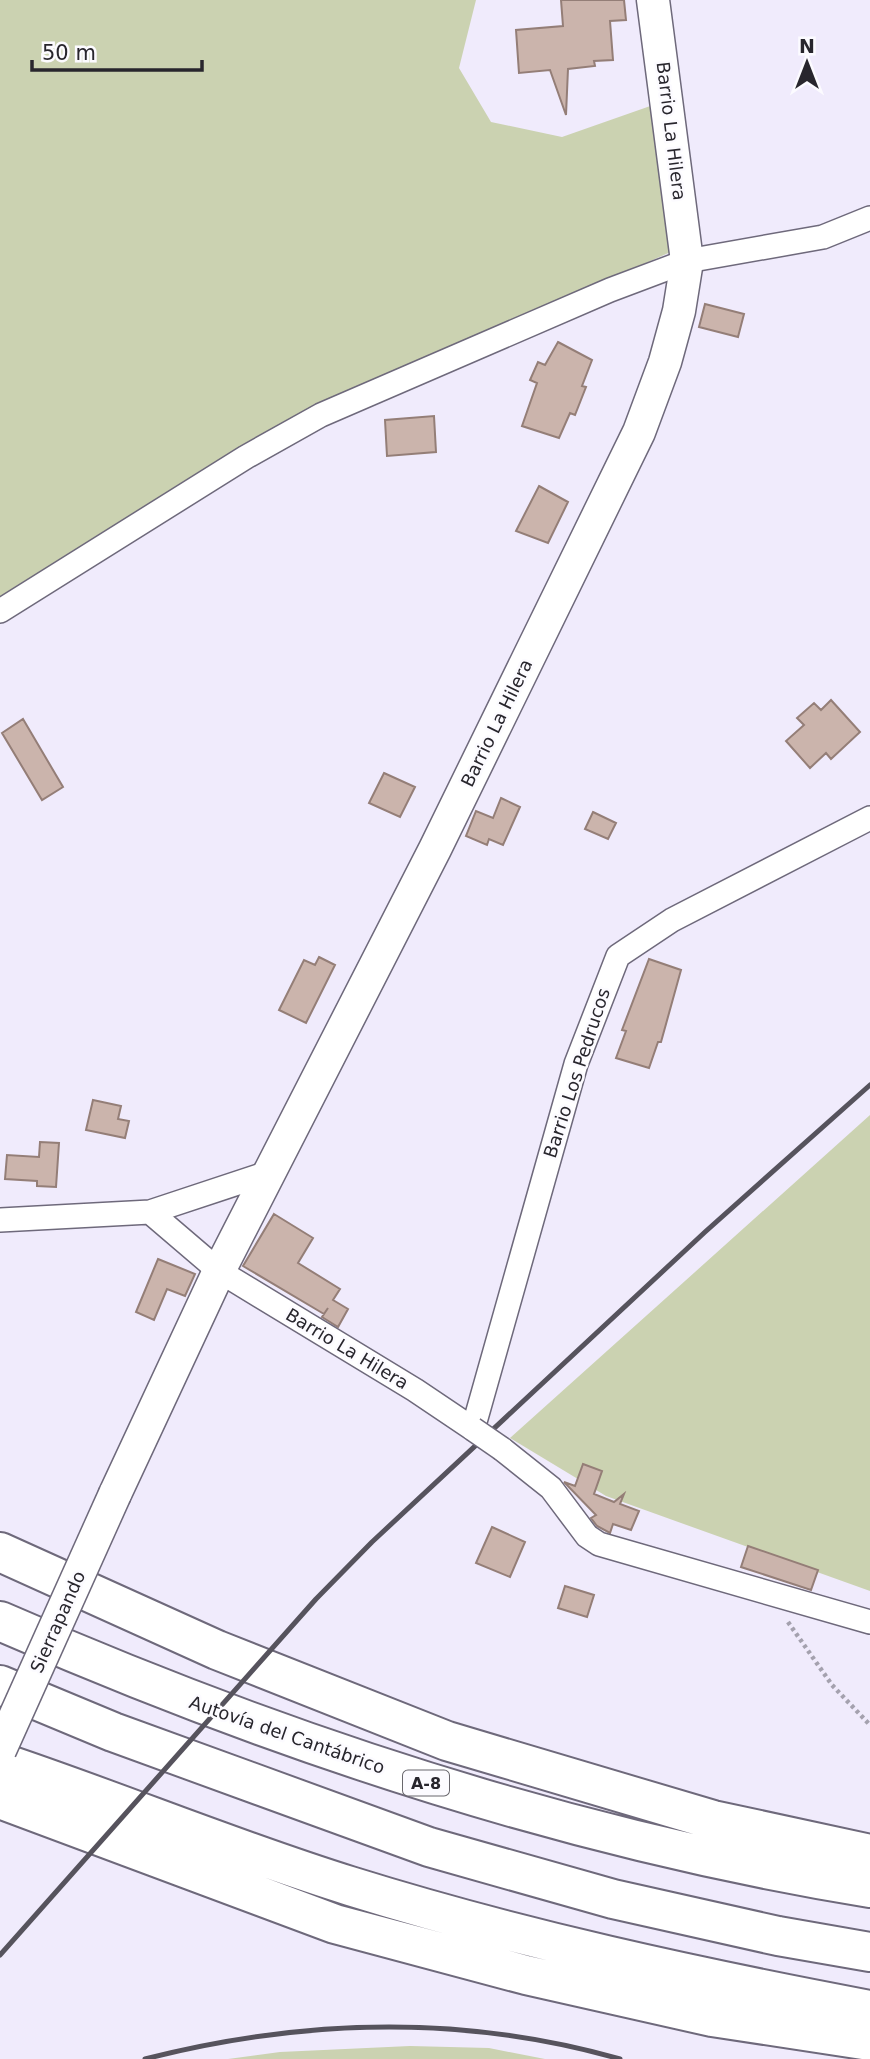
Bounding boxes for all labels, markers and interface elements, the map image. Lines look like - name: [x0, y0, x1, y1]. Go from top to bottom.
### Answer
- scale bar: [32, 28, 201, 72]
- north arrow: [772, 28, 842, 98]
- text: N: [799, 35, 815, 57]
- text: 50 m: [42, 41, 96, 65]
- street label: Barrio La Hilera: [653, 60, 690, 201]
- street label: Barrio La Hilera: [457, 656, 537, 790]
- street label: Barrio Los Pedrucos: [539, 985, 614, 1160]
- street label: Barrio La Hilera: [282, 1304, 412, 1393]
- street label: Sierrapando: [26, 1568, 89, 1676]
- street label: Autovía del Cantábrico: [187, 1691, 388, 1778]
- road number: A-8: [403, 1770, 449, 1796]

